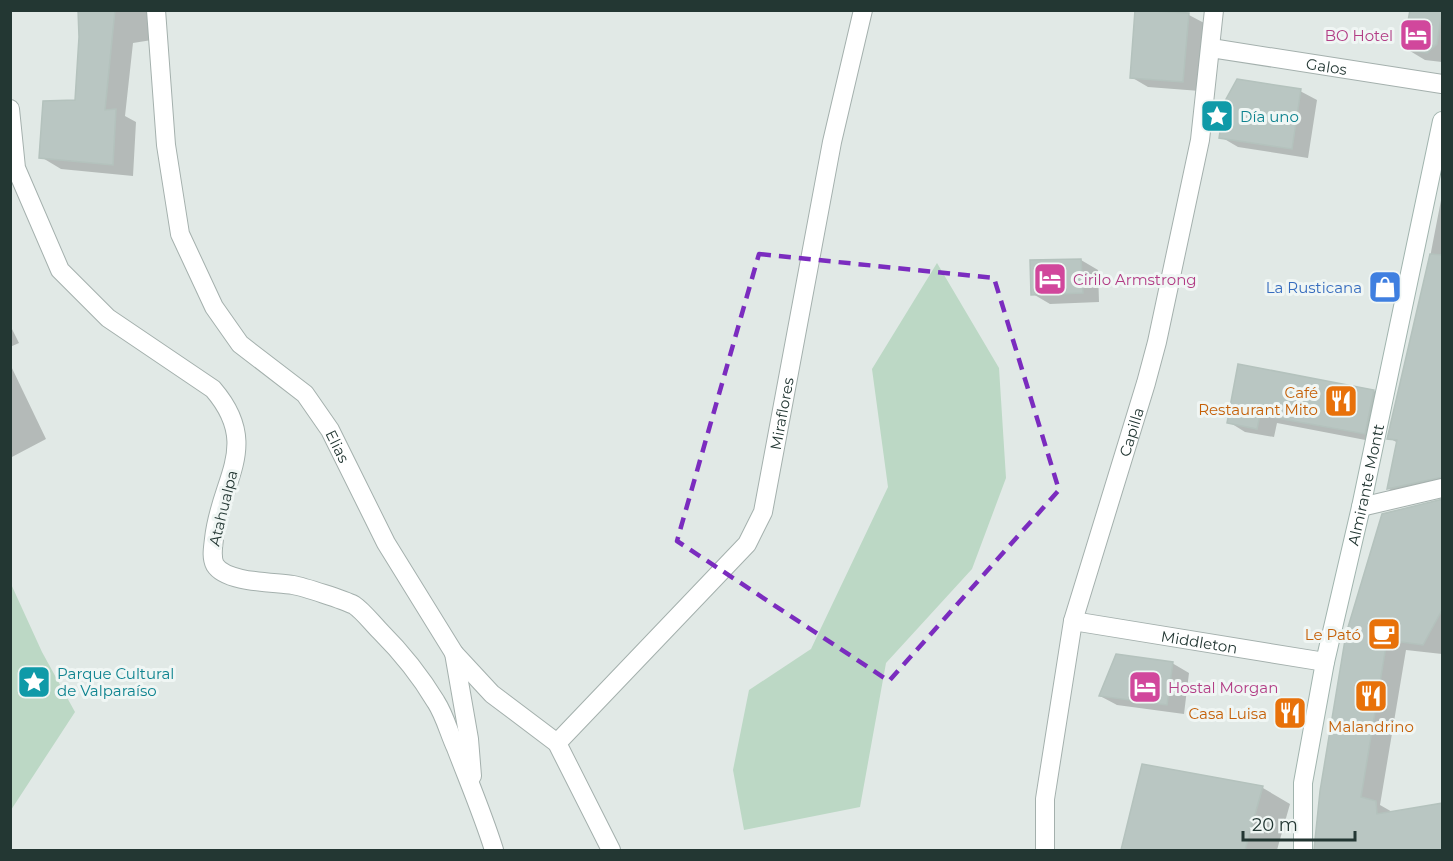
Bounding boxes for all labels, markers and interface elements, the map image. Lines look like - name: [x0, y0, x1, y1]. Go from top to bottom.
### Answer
- hotel icon: BO Hotel: [1398, 17, 1434, 53]
- place label: BO Hotel: [1325, 26, 1393, 45]
- street label: Galos: [1305, 53, 1348, 79]
- place icon: Día uno: [1199, 98, 1235, 134]
- place label: Día uno: [1240, 107, 1299, 126]
- hotel icon: Cirilo Armstrong: [1032, 261, 1068, 297]
- shop icon: La Rusticana: [1367, 269, 1403, 305]
- place label: Cirilo Armstrong: [1073, 270, 1197, 289]
- place label: La Rusticana: [1266, 278, 1362, 297]
- street label: Miraflores: [765, 376, 797, 451]
- place label: Café Restaurant Mito: [1198, 383, 1318, 419]
- restaurant icon: Café Restaurant Mito: [1323, 383, 1359, 419]
- street label: Capilla: [1115, 405, 1148, 459]
- street label: Almirante Montt: [1343, 422, 1388, 547]
- street label: Elias: [322, 426, 354, 466]
- street label: Atahualpa: [204, 468, 242, 548]
- cafe icon: Le Pató: [1366, 616, 1402, 652]
- place label: Le Pató: [1305, 625, 1361, 644]
- street label: Middleton: [1160, 626, 1239, 657]
- place icon: Parque Cultural de Valparaíso: [16, 664, 52, 700]
- place label: Parque Cultural de Valparaíso: [57, 664, 174, 700]
- hotel icon: Hostal Morgan: [1127, 669, 1163, 705]
- place label: Hostal Morgan: [1168, 678, 1278, 697]
- restaurant icon: Malandrino: [1353, 678, 1389, 714]
- restaurant icon: Casa Luisa: [1272, 695, 1308, 731]
- place label: Casa Luisa: [1189, 704, 1267, 723]
- place label: Malandrino: [1328, 717, 1414, 736]
- scale bar: [1243, 804, 1356, 842]
- text: 20 m: [1252, 814, 1298, 836]

